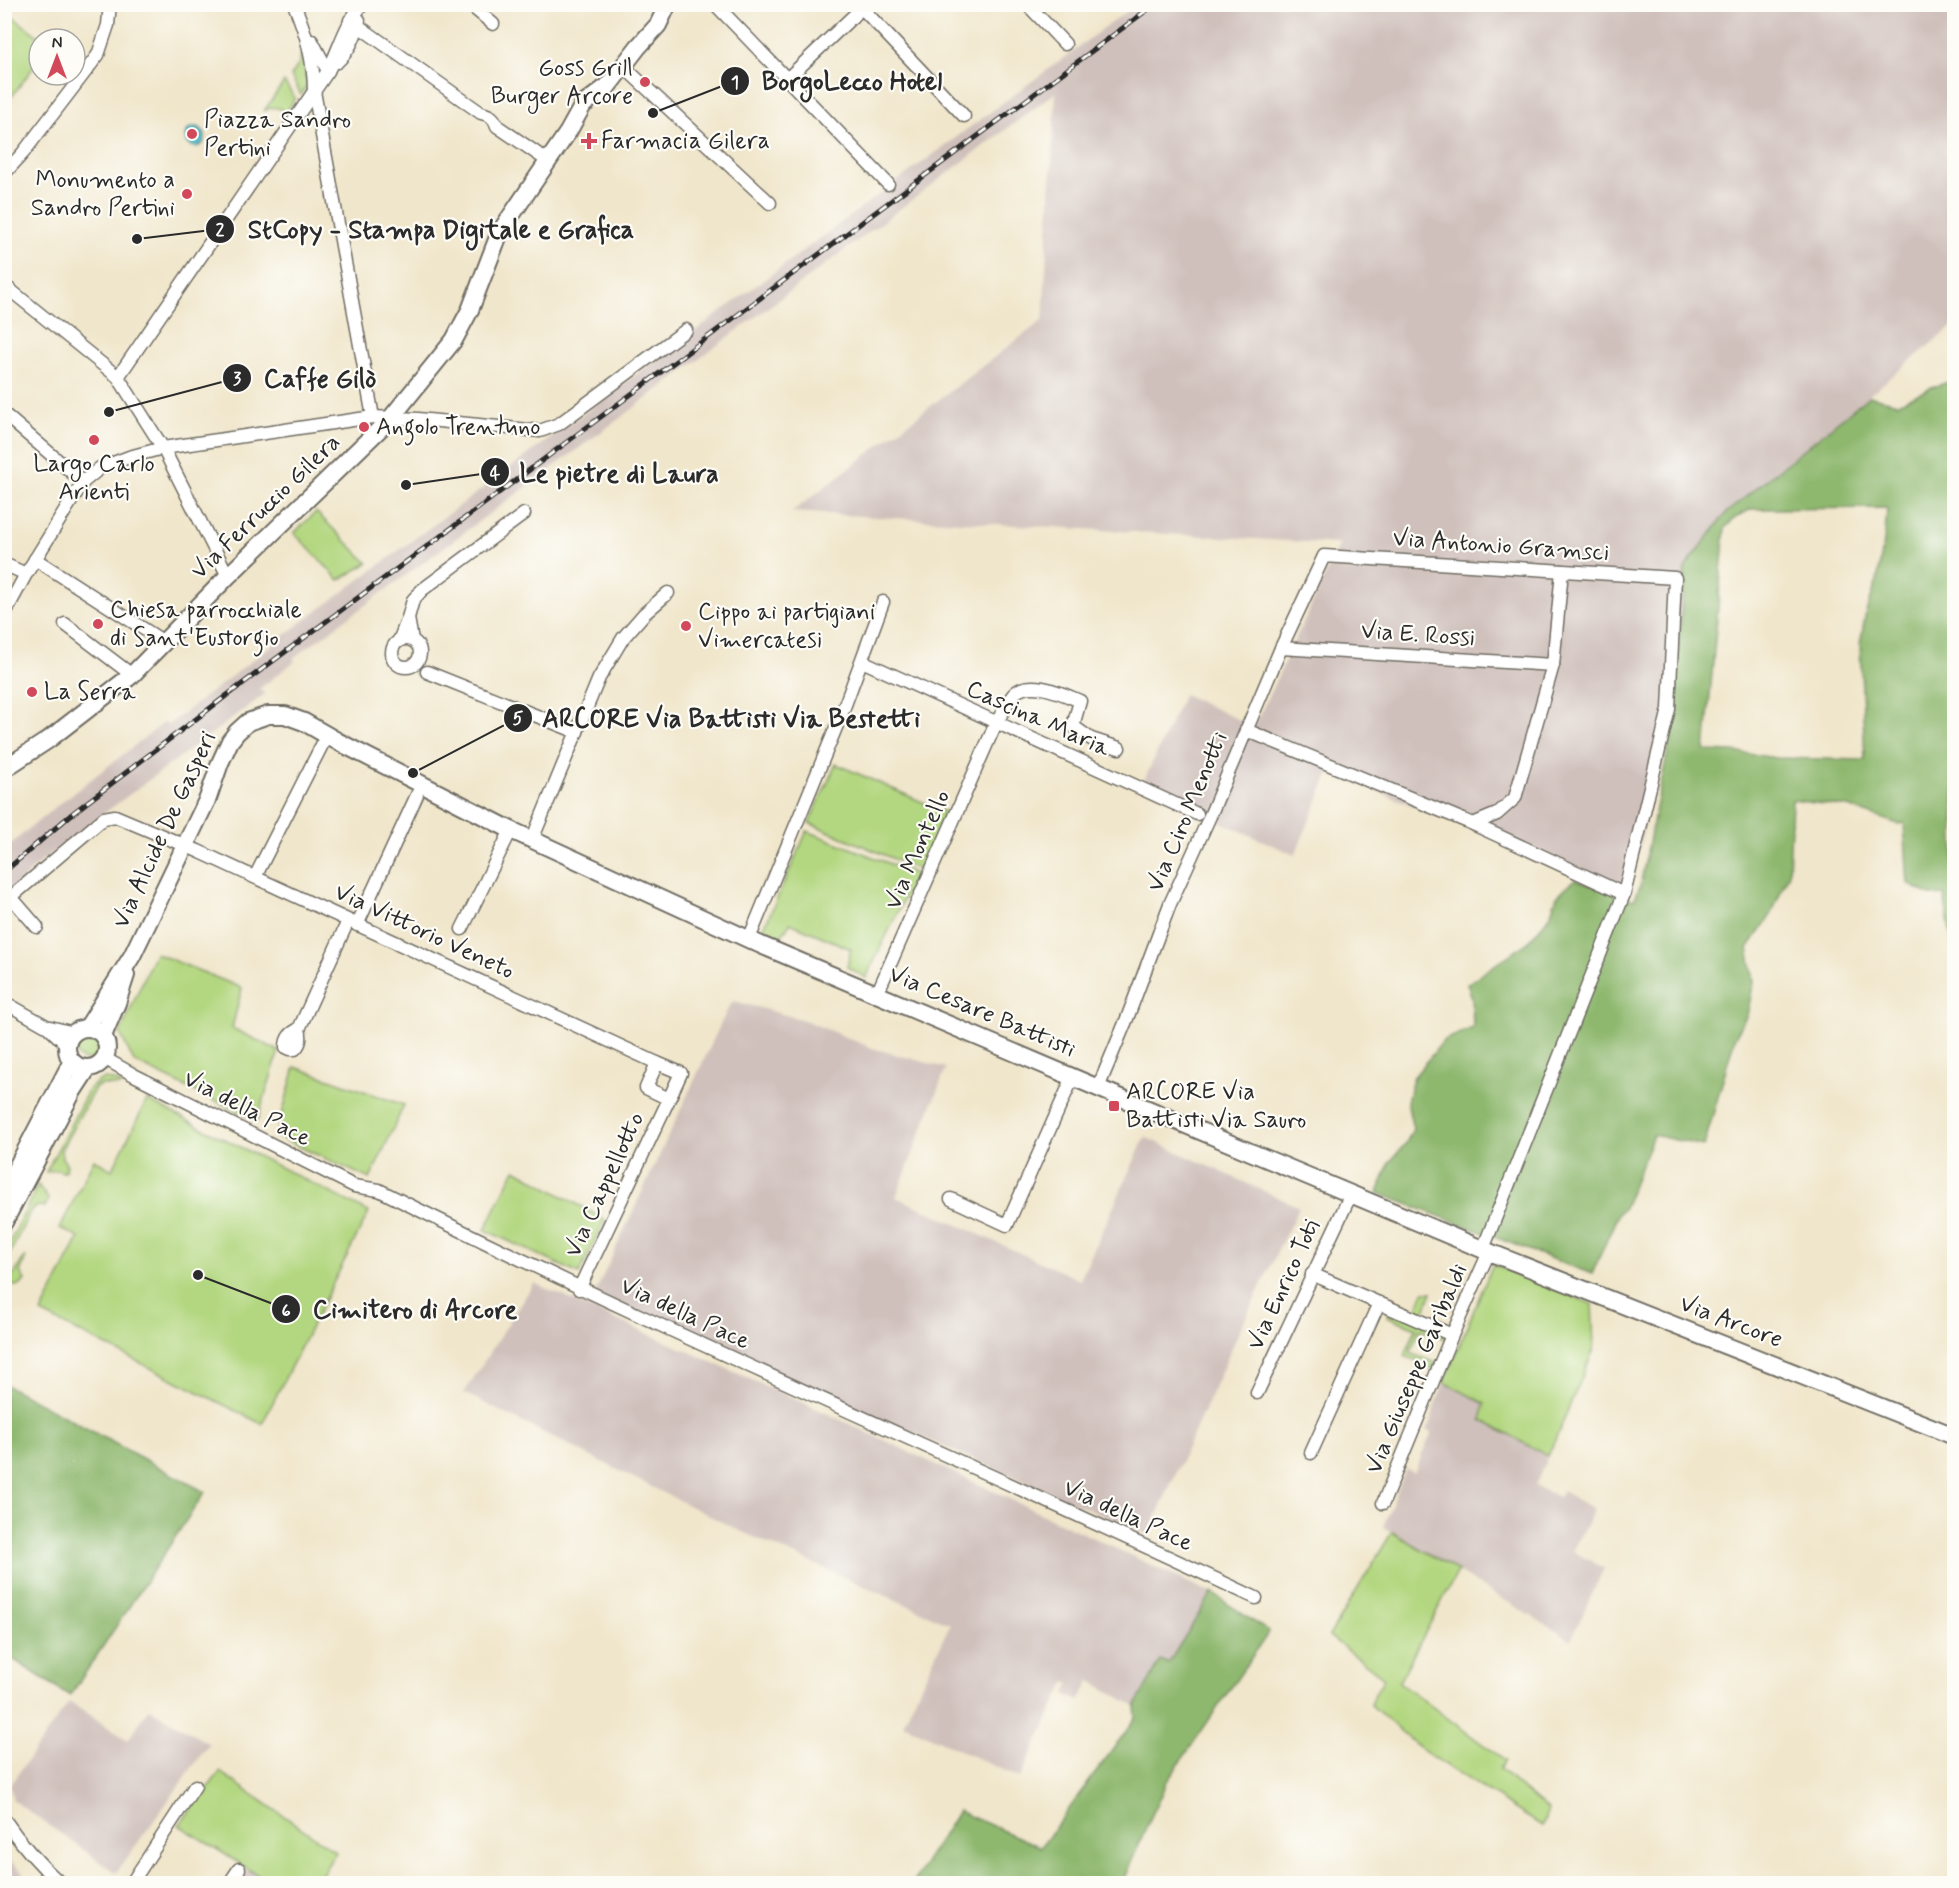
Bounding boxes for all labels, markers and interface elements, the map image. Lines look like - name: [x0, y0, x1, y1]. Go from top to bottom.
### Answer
- north arrow: [27, 27, 87, 87]
- text: N: [52, 33, 62, 54]
- place label: Goss Grill Burger Arcore: [491, 53, 633, 114]
- callout: BorgoLecco Hotel: [720, 59, 955, 103]
- text: BorgoLecco Hotel: [762, 66, 942, 103]
- text: 1: [731, 71, 739, 95]
- marker: Goss Grill Burger Arcore: [638, 75, 652, 89]
- place label: Piazza Sandro Pertini: [204, 105, 351, 164]
- place label: Farmacia Gilera: [601, 126, 770, 157]
- marker: Piazza Sandro Pertini: [185, 127, 199, 141]
- marker: Farmacia Gilera: [582, 134, 596, 148]
- place label: Monumento a Sandro Pertini: [31, 165, 175, 224]
- marker: Monumento a Sandro Pertini: [180, 187, 194, 201]
- callout: StCopy - Stampa Digitale e Grafica: [205, 207, 647, 251]
- text: StCopy - Stampa Digitale e Grafica: [248, 214, 634, 251]
- text: 2: [216, 218, 225, 242]
- callout: Caffe Gilò: [222, 356, 389, 400]
- text: Caffe Gilò: [264, 363, 376, 397]
- text: 3: [233, 367, 242, 391]
- place label: Angolo Trentuno: [376, 412, 541, 446]
- marker: Angolo Trentuno: [357, 420, 371, 434]
- street label: Via Ferruccio Gilera: [185, 428, 347, 586]
- marker: Largo Carlo Arienti: [87, 433, 101, 447]
- place label: Largo Carlo Arienti: [33, 449, 155, 508]
- callout: Le pietre di Laura: [480, 450, 727, 494]
- text: Le pietre di Laura: [519, 458, 719, 492]
- text: 4: [490, 462, 501, 486]
- street label: Via Antonio Gramsci: [1392, 523, 1610, 569]
- place label: Chiesa parrocchiale di Sant'Eustorgio: [110, 595, 302, 657]
- place label: Cippo ai partigiani Vimercatesi: [698, 597, 875, 656]
- street label: Via E. Rossi: [1360, 616, 1476, 654]
- marker: Chiesa parrocchiale di Sant'Eustorgio: [91, 617, 105, 631]
- marker: Cippo ai partigiani Vimercatesi: [679, 619, 693, 633]
- street label: Cascina Maria: [961, 674, 1115, 765]
- place label: La Serra: [44, 677, 136, 708]
- marker: La Serra: [25, 685, 39, 699]
- callout: ARCORE Via Battisti Via Bestetti: [503, 696, 930, 740]
- text: ARCORE Via Battisti Via Bestetti: [542, 703, 920, 737]
- text: 5: [513, 707, 524, 731]
- street label: Via Alcide De Gasperi: [106, 727, 224, 933]
- street label: Via Ciro Menotti: [1140, 727, 1236, 897]
- street label: Via Montello: [878, 785, 958, 915]
- street label: Via Vittorio Veneto: [329, 877, 519, 987]
- street label: Via Cesare Battisti: [884, 959, 1080, 1065]
- street label: Via della Pace: [178, 1064, 316, 1154]
- place label: ARCORE Via Battisti Via Sauro: [1126, 1077, 1306, 1136]
- marker: ARCORE Via Battisti Via Sauro: [1107, 1099, 1121, 1113]
- street label: Via Cappellotto: [558, 1108, 652, 1262]
- street label: Via Enrico Toti: [1240, 1215, 1328, 1355]
- street label: Via Giuseppe Garibaldi: [1359, 1259, 1475, 1479]
- street label: Via della Pace: [615, 1270, 755, 1358]
- callout: Cimitero di Arcore: [271, 1287, 530, 1331]
- street label: Via Arcore: [1675, 1288, 1787, 1356]
- text: Cimitero di Arcore: [313, 1294, 517, 1328]
- text: 6: [281, 1299, 291, 1323]
- street label: Via della Pace: [1058, 1472, 1198, 1560]

